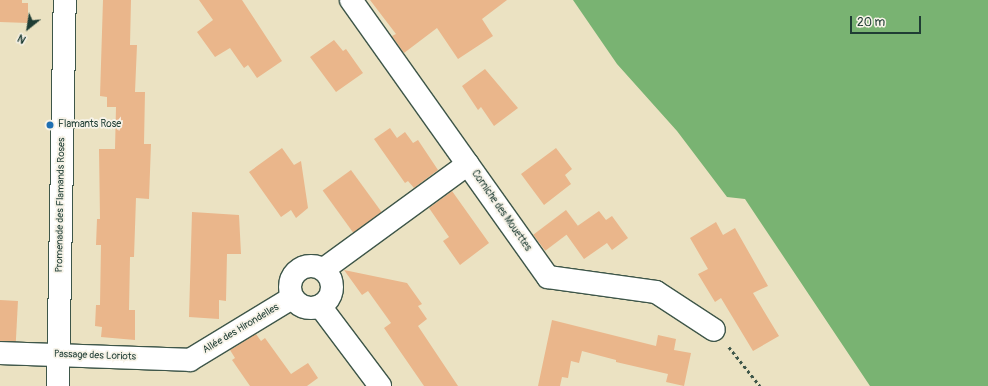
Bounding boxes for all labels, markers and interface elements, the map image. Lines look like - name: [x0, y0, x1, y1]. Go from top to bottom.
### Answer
- north arrow: [8, 8, 48, 48]
- scale bar: [852, 8, 923, 34]
- text: 20 m: [857, 15, 885, 30]
- text: N: [15, 31, 28, 46]
- place label: Flamants Rose: [58, 119, 121, 131]
- marker: Flamants Rose: [45, 120, 55, 130]
- street label: Promenade des Flamands Roses: [54, 137, 68, 273]
- street label: Corniche des Mouettes: [469, 168, 533, 254]
- street label: Allée des Hirondelles: [201, 302, 281, 356]
- street label: Passage des Loriots: [54, 349, 136, 363]

